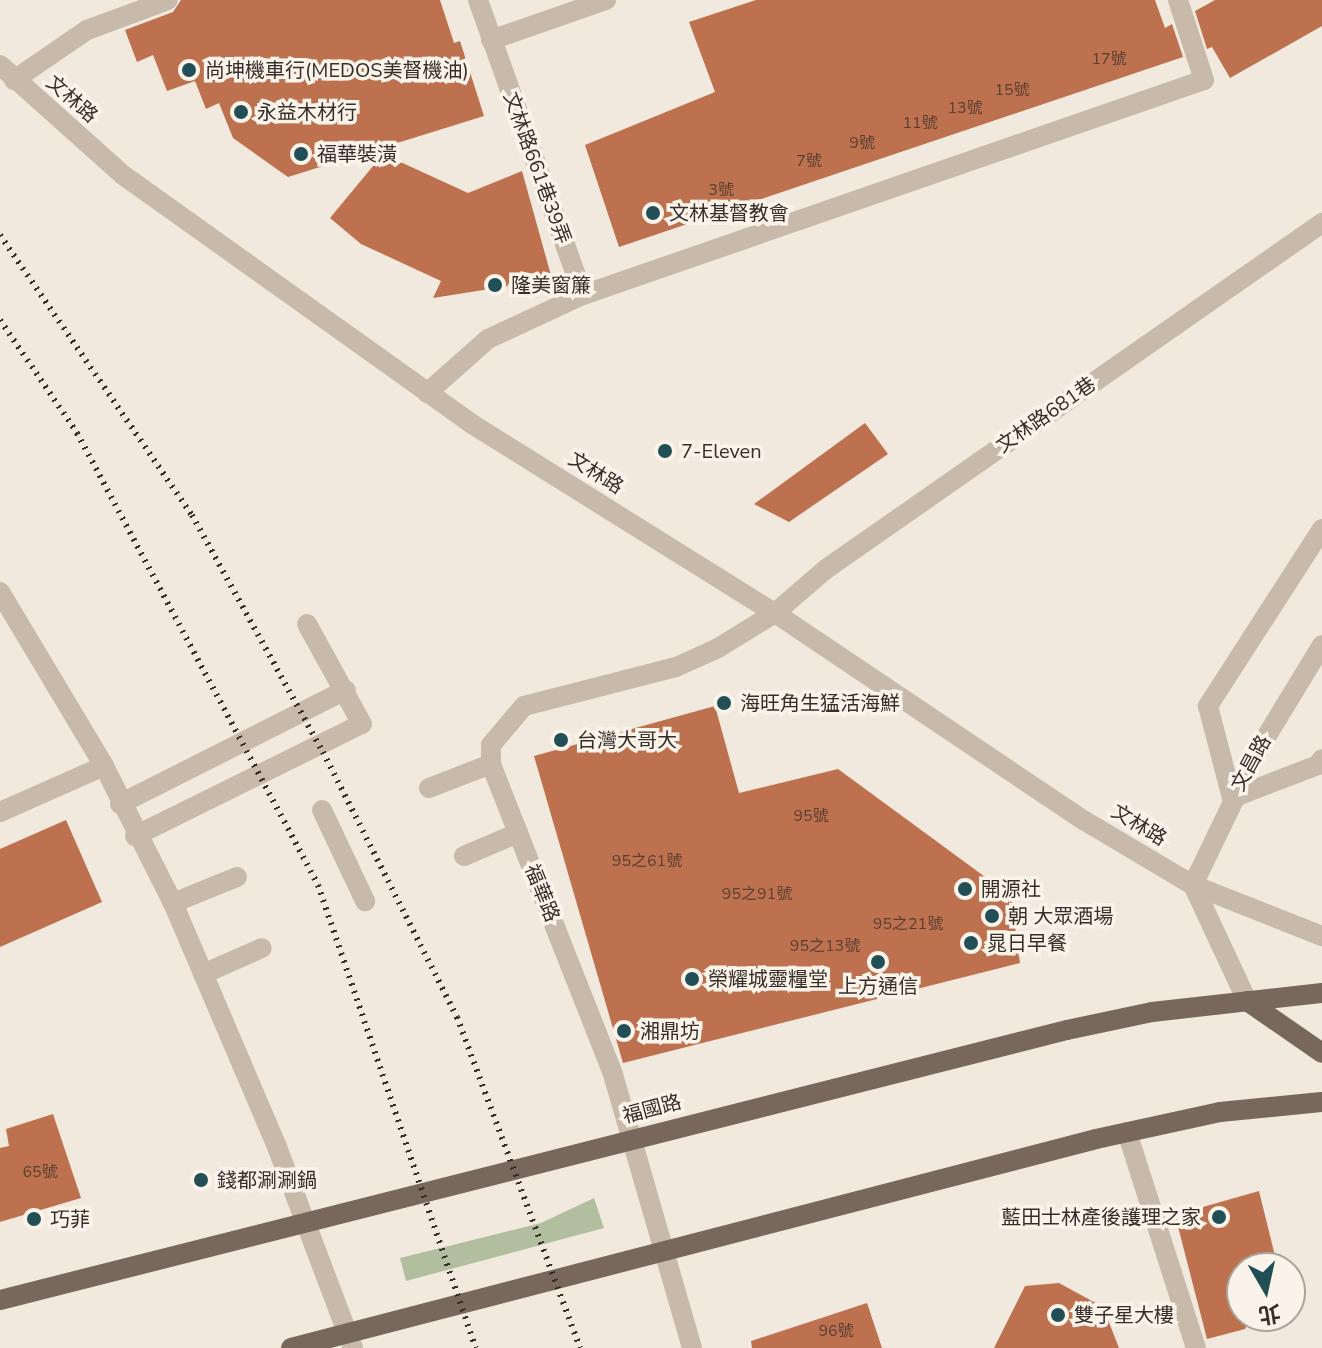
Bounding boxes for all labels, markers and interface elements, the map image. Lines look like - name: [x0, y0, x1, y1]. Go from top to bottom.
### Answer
- house number: 17號: [1091, 49, 1127, 69]
- place label: 尚坤機車行(MEDOS美督機油): [205, 58, 469, 82]
- marker: 尚坤機車行(MEDOS美督機油): [180, 61, 198, 79]
- street label: 文林路: [41, 70, 103, 128]
- house number: 15號: [994, 80, 1030, 100]
- street label: 文林路661巷39弄: [498, 89, 576, 247]
- house number: 13號: [947, 98, 983, 118]
- place label: 永益木材行: [257, 100, 357, 124]
- marker: 永益木材行: [232, 103, 250, 121]
- house number: 11號: [902, 113, 938, 133]
- house number: 9號: [849, 133, 875, 153]
- place label: 福華裝潢: [317, 142, 397, 166]
- marker: 福華裝潢: [292, 145, 310, 163]
- house number: 7號: [796, 151, 822, 171]
- house number: 3號: [708, 180, 734, 200]
- place label: 文林基督教會: [669, 201, 789, 225]
- marker: 文林基督教會: [644, 204, 662, 222]
- place label: 隆美窗簾: [511, 273, 591, 297]
- marker: 隆美窗簾: [486, 276, 504, 294]
- street label: 文林路681巷: [992, 372, 1100, 458]
- place label: 7-Eleven: [681, 439, 762, 463]
- marker: 7-Eleven: [656, 442, 674, 460]
- street label: 文林路: [564, 447, 628, 499]
- place label: 海旺角生猛活海鮮: [740, 691, 900, 715]
- marker: 海旺角生猛活海鮮: [715, 694, 733, 712]
- place label: 台灣大哥大: [577, 728, 677, 752]
- marker: 台灣大哥大: [552, 731, 570, 749]
- street label: 文昌路: [1226, 731, 1276, 795]
- street label: 文林路: [1107, 799, 1171, 851]
- house number: 95號: [793, 806, 829, 826]
- house number: 95之61號: [612, 851, 682, 871]
- street label: 福華路: [520, 861, 564, 925]
- place label: 開源社: [981, 877, 1041, 901]
- marker: 開源社: [956, 880, 974, 898]
- house number: 95之91號: [722, 884, 792, 904]
- place label: 朝 大眾酒場: [1008, 904, 1113, 928]
- marker: 朝 大眾酒場: [983, 907, 1001, 925]
- house number: 95之21號: [873, 914, 943, 934]
- place label: 晁日早餐: [987, 931, 1067, 955]
- marker: 晁日早餐: [962, 934, 980, 952]
- house number: 95之13號: [790, 936, 860, 956]
- marker: 上方通信: [869, 953, 887, 971]
- place label: 榮耀城靈糧堂: [708, 967, 828, 991]
- marker: 榮耀城靈糧堂: [683, 970, 701, 988]
- place label: 上方通信: [838, 974, 918, 998]
- place label: 湘鼎坊: [640, 1019, 700, 1043]
- marker: 湘鼎坊: [615, 1022, 633, 1040]
- street label: 福國路: [620, 1090, 684, 1128]
- house number: 65號: [22, 1162, 58, 1182]
- place label: 錢都涮涮鍋: [217, 1168, 317, 1192]
- marker: 錢都涮涮鍋: [192, 1171, 210, 1189]
- place label: 藍田士林產後護理之家: [1001, 1205, 1201, 1229]
- marker: 藍田士林產後護理之家: [1208, 1206, 1230, 1228]
- place label: 巧菲: [50, 1207, 90, 1231]
- marker: 巧菲: [25, 1210, 43, 1228]
- north arrow: [1226, 1252, 1306, 1332]
- text: 北: [1256, 1297, 1283, 1330]
- place label: 雙子星大樓: [1074, 1303, 1174, 1327]
- marker: 雙子星大樓: [1049, 1306, 1067, 1324]
- house number: 96號: [818, 1321, 854, 1341]

